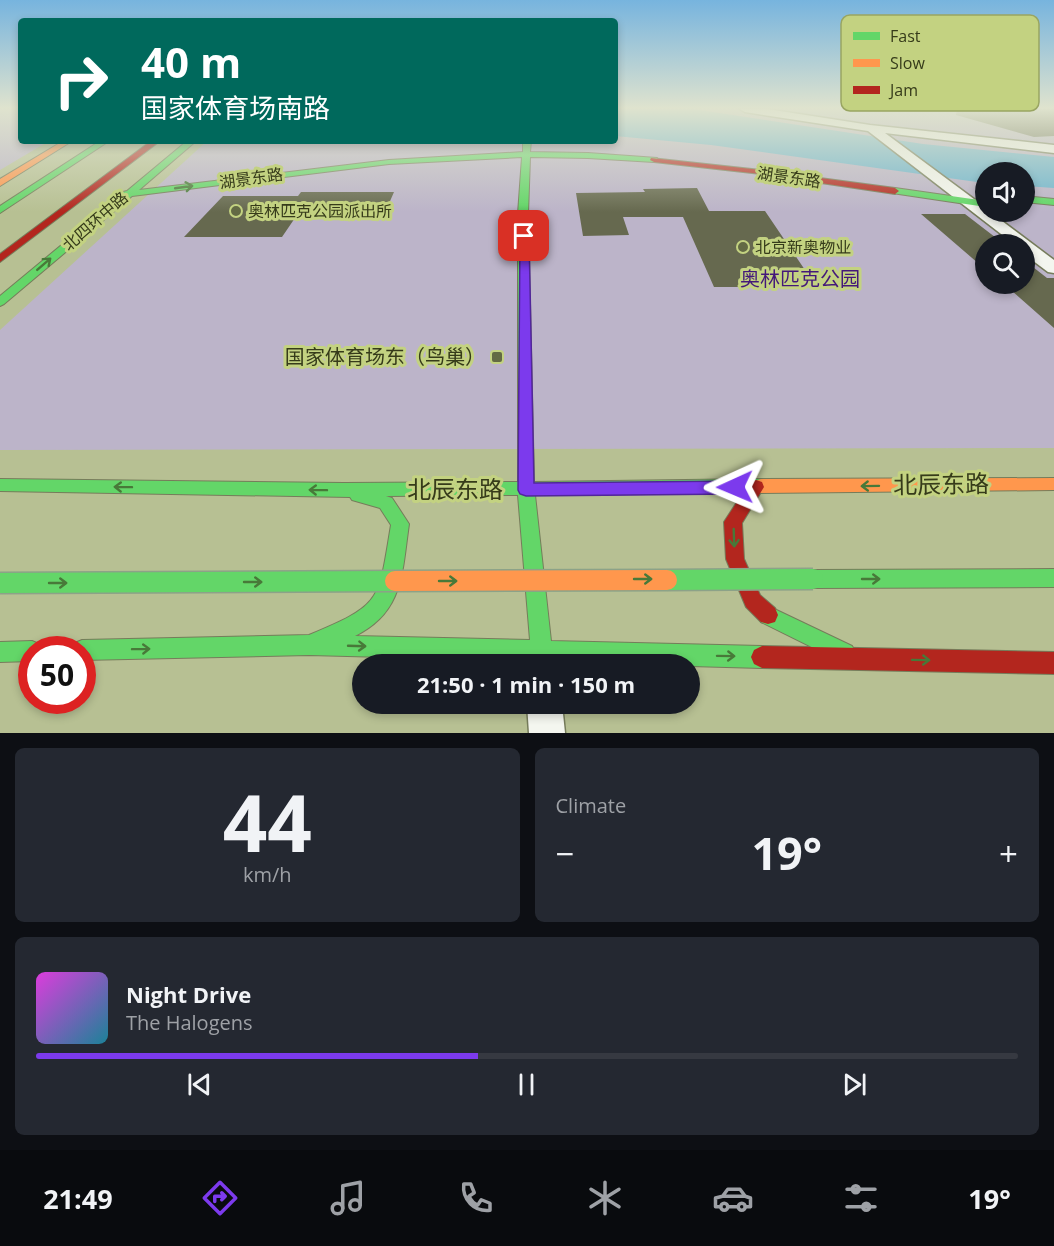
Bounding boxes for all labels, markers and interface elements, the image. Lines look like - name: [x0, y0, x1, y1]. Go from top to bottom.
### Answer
- legend: [841, 15, 1039, 111]
- text: Fast: [890, 25, 921, 47]
- text: 40 m: [141, 33, 241, 90]
- icon: right: [42, 42, 120, 120]
- text: Slow: [890, 52, 925, 74]
- text: Jam: [888, 79, 918, 101]
- text: 国家体育场南路: [141, 89, 330, 126]
- street label: 湖景东路: [756, 162, 822, 192]
- map controls: [975, 162, 1035, 294]
- button: sound: [975, 162, 1035, 222]
- street label: 湖景东路: [218, 163, 284, 193]
- one-way arrow: [173, 181, 193, 192]
- street label: 北四环中路: [58, 186, 132, 256]
- place label: 奥林匹克公园派出所: [248, 200, 392, 222]
- marker: 奥林匹克公园派出所: [229, 204, 243, 218]
- pin: [498, 210, 549, 261]
- icon: arrive: [507, 219, 540, 252]
- button: search: [975, 234, 1035, 294]
- place label: 北京新奥物业: [755, 236, 851, 258]
- marker: 北京新奥物业: [736, 240, 750, 254]
- one-way arrow: [36, 257, 51, 271]
- park label: 奥林匹克公园: [740, 265, 860, 292]
- place label: 国家体育场东（鸟巢）: [285, 343, 485, 370]
- marker: 国家体育场东（鸟巢）: [490, 350, 504, 364]
- position arrow: [703, 455, 767, 519]
- street label: 北辰东路: [893, 466, 989, 501]
- street label: 北辰东路: [407, 472, 503, 505]
- one-way arrow: [860, 480, 880, 492]
- one-way arrow: [113, 481, 133, 493]
- one-way arrow: [308, 484, 328, 496]
- one-way arrow: [728, 528, 739, 548]
- one-way arrow: [861, 573, 881, 584]
- one-way arrow: [633, 574, 653, 585]
- one-way arrow: [438, 575, 458, 586]
- one-way arrow: [243, 576, 263, 587]
- one-way arrow: [48, 577, 68, 589]
- speed limit sign: 50: [18, 636, 96, 714]
- one-way arrow: [346, 641, 366, 652]
- one-way arrow: [130, 643, 150, 654]
- one-way arrow: [716, 650, 736, 662]
- one-way arrow: [911, 654, 931, 666]
- text: 21:50 · 1 min · 150 m: [417, 669, 635, 699]
- text: 44: [223, 769, 312, 875]
- text: Climate: [556, 792, 626, 819]
- text: 19°: [751, 822, 822, 883]
- text: −: [556, 831, 574, 876]
- text: +: [999, 831, 1018, 876]
- text: km/h: [243, 861, 292, 888]
- text: Night Drive: [126, 979, 251, 1009]
- text: The Halogens: [126, 1009, 253, 1036]
- icon: previous: [183, 1068, 216, 1101]
- icon: pause: [510, 1068, 543, 1101]
- icon: next: [838, 1068, 871, 1101]
- icon: directions: [199, 1177, 241, 1219]
- icon: music: [327, 1177, 369, 1219]
- icon: phone: [455, 1177, 497, 1219]
- icon: climate: [584, 1177, 626, 1219]
- icon: car: [712, 1177, 754, 1219]
- icon: filters: [840, 1177, 882, 1219]
- text: 21:49: [43, 1180, 113, 1217]
- text: 19°: [968, 1180, 1011, 1217]

